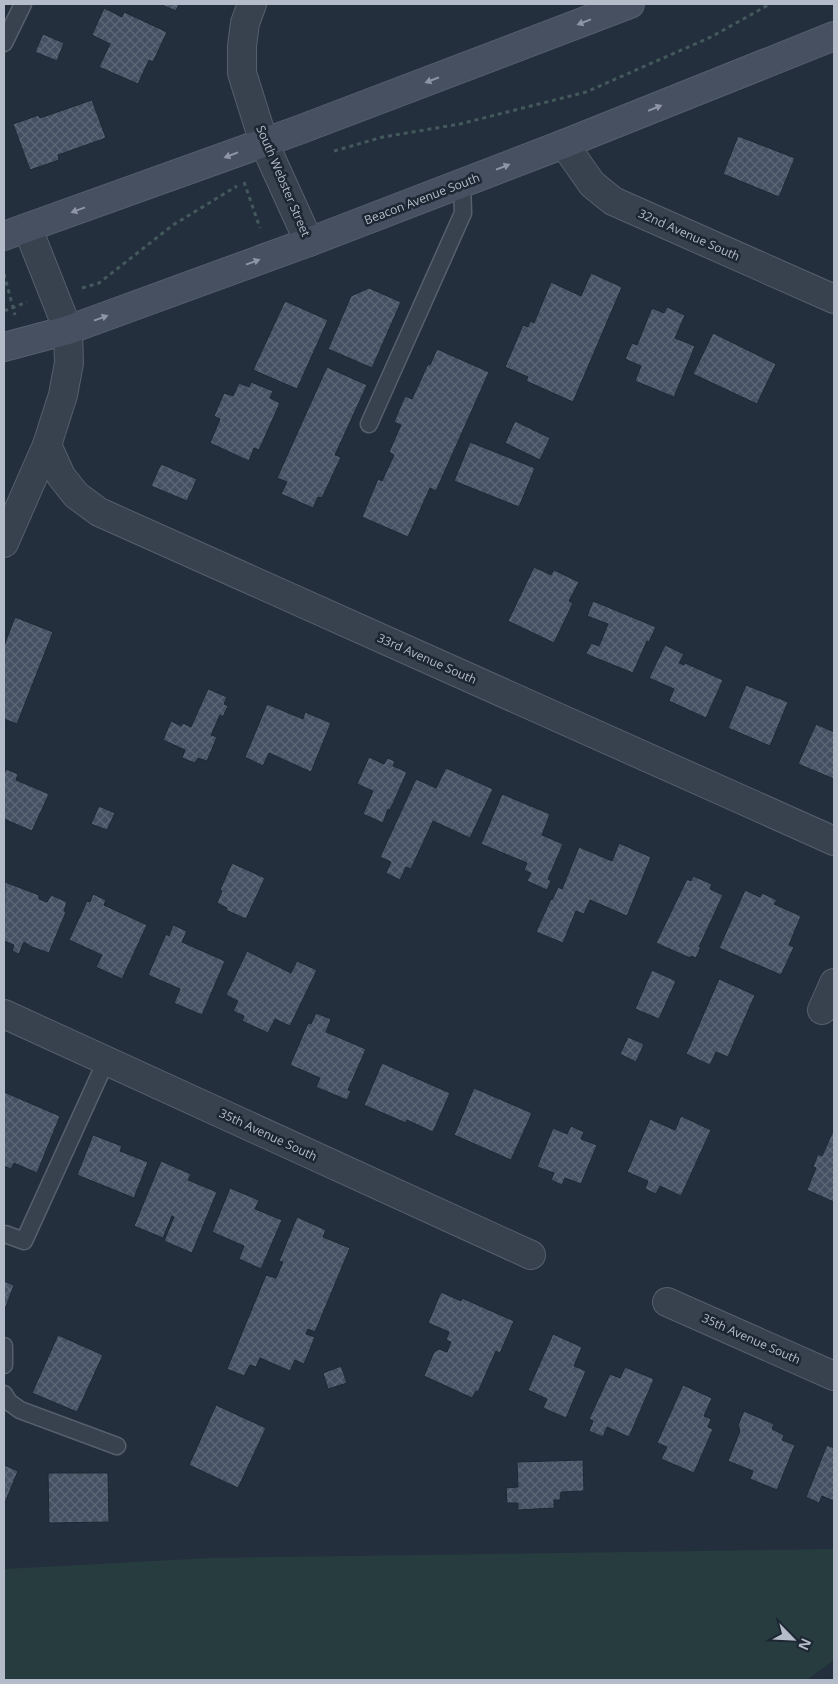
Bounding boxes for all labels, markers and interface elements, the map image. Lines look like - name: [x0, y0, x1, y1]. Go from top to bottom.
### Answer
- one-way arrow: [577, 18, 591, 26]
- one-way arrow: [425, 77, 440, 84]
- one-way arrow: [647, 103, 662, 111]
- street label: South Webster Street: [252, 123, 315, 239]
- one-way arrow: [223, 151, 238, 159]
- one-way arrow: [496, 163, 511, 170]
- street label: Beacon Avenue South: [362, 169, 482, 228]
- street label: 32nd Avenue South: [636, 205, 743, 265]
- one-way arrow: [71, 207, 86, 214]
- one-way arrow: [246, 258, 261, 266]
- one-way arrow: [94, 314, 109, 322]
- street label: 33rd Avenue South: [375, 629, 479, 688]
- street label: 35th Avenue South: [217, 1104, 320, 1165]
- street label: 35th Avenue South: [699, 1309, 803, 1368]
- north arrow: [768, 1614, 818, 1664]
- text: N: [794, 1635, 816, 1654]

